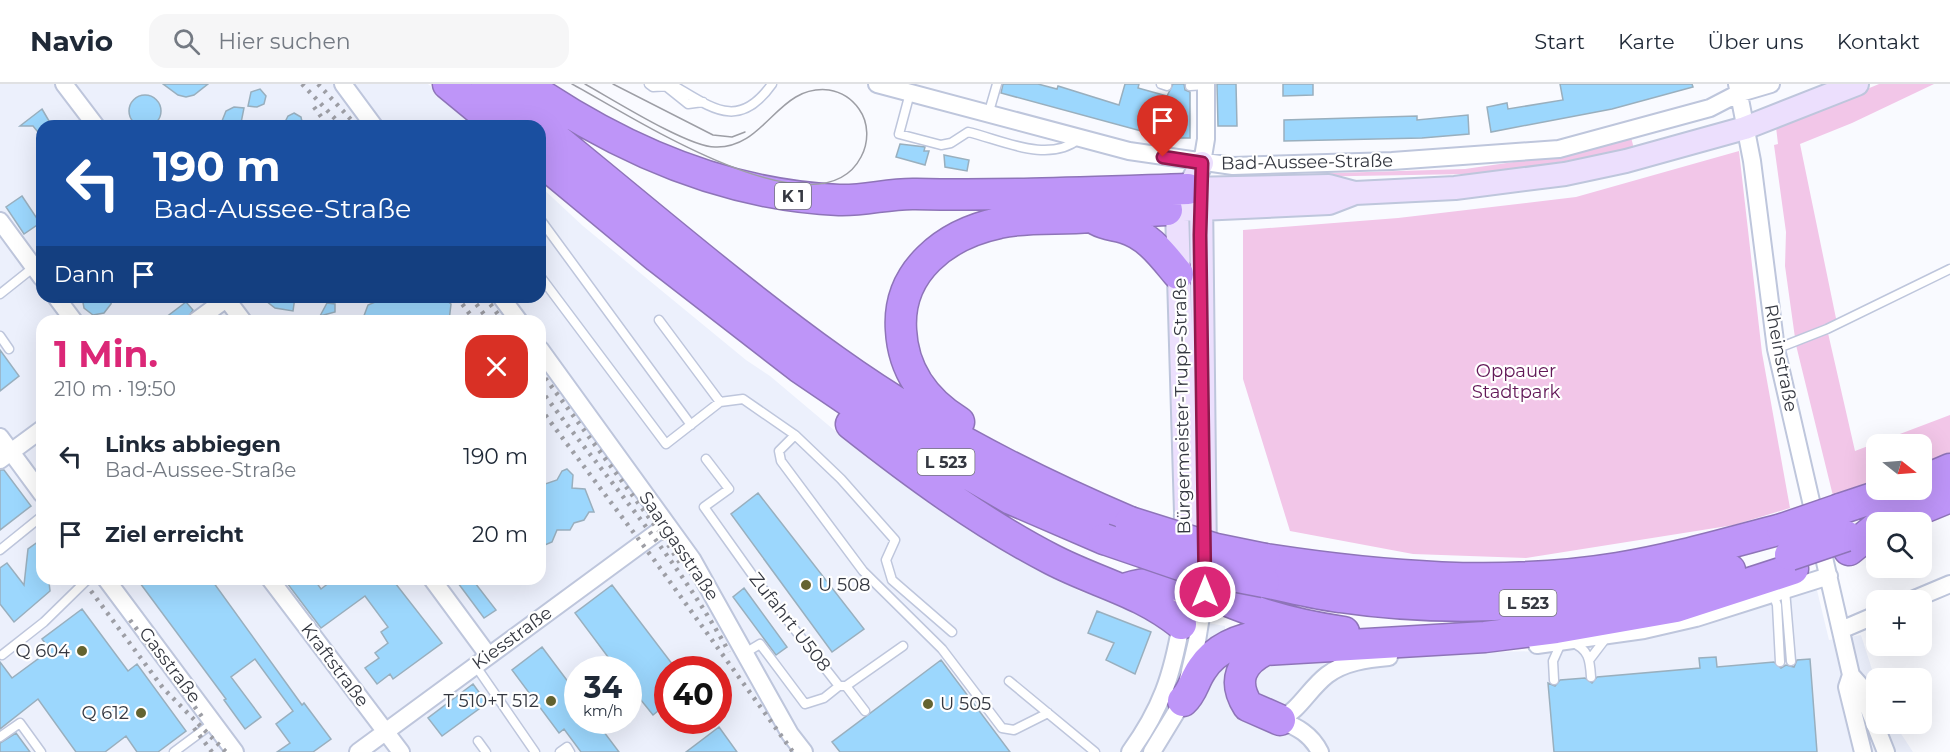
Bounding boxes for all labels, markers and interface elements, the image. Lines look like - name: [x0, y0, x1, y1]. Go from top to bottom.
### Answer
- search box: [149, 14, 569, 68]
- text: Navio: [30, 24, 113, 58]
- icon: search: [170, 25, 203, 58]
- text: Hier suchen: [218, 28, 351, 55]
- text: Start: [1534, 29, 1585, 54]
- text: Karte: [1618, 29, 1675, 54]
- text: Über uns: [1708, 29, 1804, 54]
- text: Kontakt: [1837, 29, 1920, 54]
- pin: [1137, 95, 1188, 157]
- icon: arrive: [1146, 104, 1179, 137]
- text: 190 m: [153, 140, 281, 192]
- icon: left: [54, 144, 132, 222]
- street label: Bad-Aussee-Straße: [1221, 149, 1393, 175]
- road number: K 1: [775, 183, 811, 209]
- text: Bad-Aussee-Straße: [153, 192, 411, 225]
- icon: arrive: [127, 258, 160, 291]
- text: Dann: [54, 261, 115, 288]
- street label: Bürgermeister-Trupp-Straße: [1169, 277, 1195, 534]
- street label: Rheinstraße: [1760, 302, 1802, 414]
- text: 1 Min.: [54, 332, 158, 376]
- button: close: [465, 335, 528, 398]
- park label: Oppauer Stadtpark: [1472, 360, 1561, 403]
- text: 210 m · 19:50: [54, 377, 176, 401]
- text: Links abbiegen: [105, 431, 281, 458]
- north arrow: [1866, 434, 1932, 500]
- map controls: [1866, 434, 1932, 734]
- icon: left: [54, 440, 87, 473]
- text: 190 m: [463, 443, 528, 470]
- road number: L 523: [918, 449, 974, 475]
- text: Bad-Aussee-Straße: [105, 458, 296, 482]
- street label: Saargasstraße: [634, 487, 724, 605]
- button: search: [1866, 512, 1932, 578]
- icon: arrive: [54, 518, 87, 551]
- text: Ziel erreicht: [105, 521, 244, 548]
- text: 20 m: [472, 521, 528, 548]
- position arrow: [1173, 560, 1237, 624]
- street label: Zufahrt U508: [744, 568, 836, 676]
- place label: U 508: [818, 574, 871, 596]
- marker: U 508: [799, 578, 813, 592]
- road number: L 523: [1500, 590, 1556, 616]
- button: +: [1866, 590, 1932, 656]
- street label: Kiesstraße: [468, 602, 556, 674]
- street label: Kraftstraße: [296, 619, 374, 711]
- street label: Gasstraße: [134, 623, 206, 707]
- place label: Q 604: [15, 640, 70, 662]
- marker: Q 604: [75, 644, 89, 658]
- speed limit sign: 40: [654, 656, 732, 734]
- button: −: [1866, 668, 1932, 734]
- text: 34: [584, 669, 622, 706]
- place label: T 510+T 512: [443, 690, 539, 712]
- place label: U 505: [940, 693, 991, 715]
- marker: T 510+T 512: [544, 694, 558, 708]
- marker: U 505: [921, 697, 935, 711]
- text: km/h: [583, 701, 623, 720]
- place label: Q 612: [81, 702, 129, 724]
- marker: Q 612: [134, 706, 148, 720]

